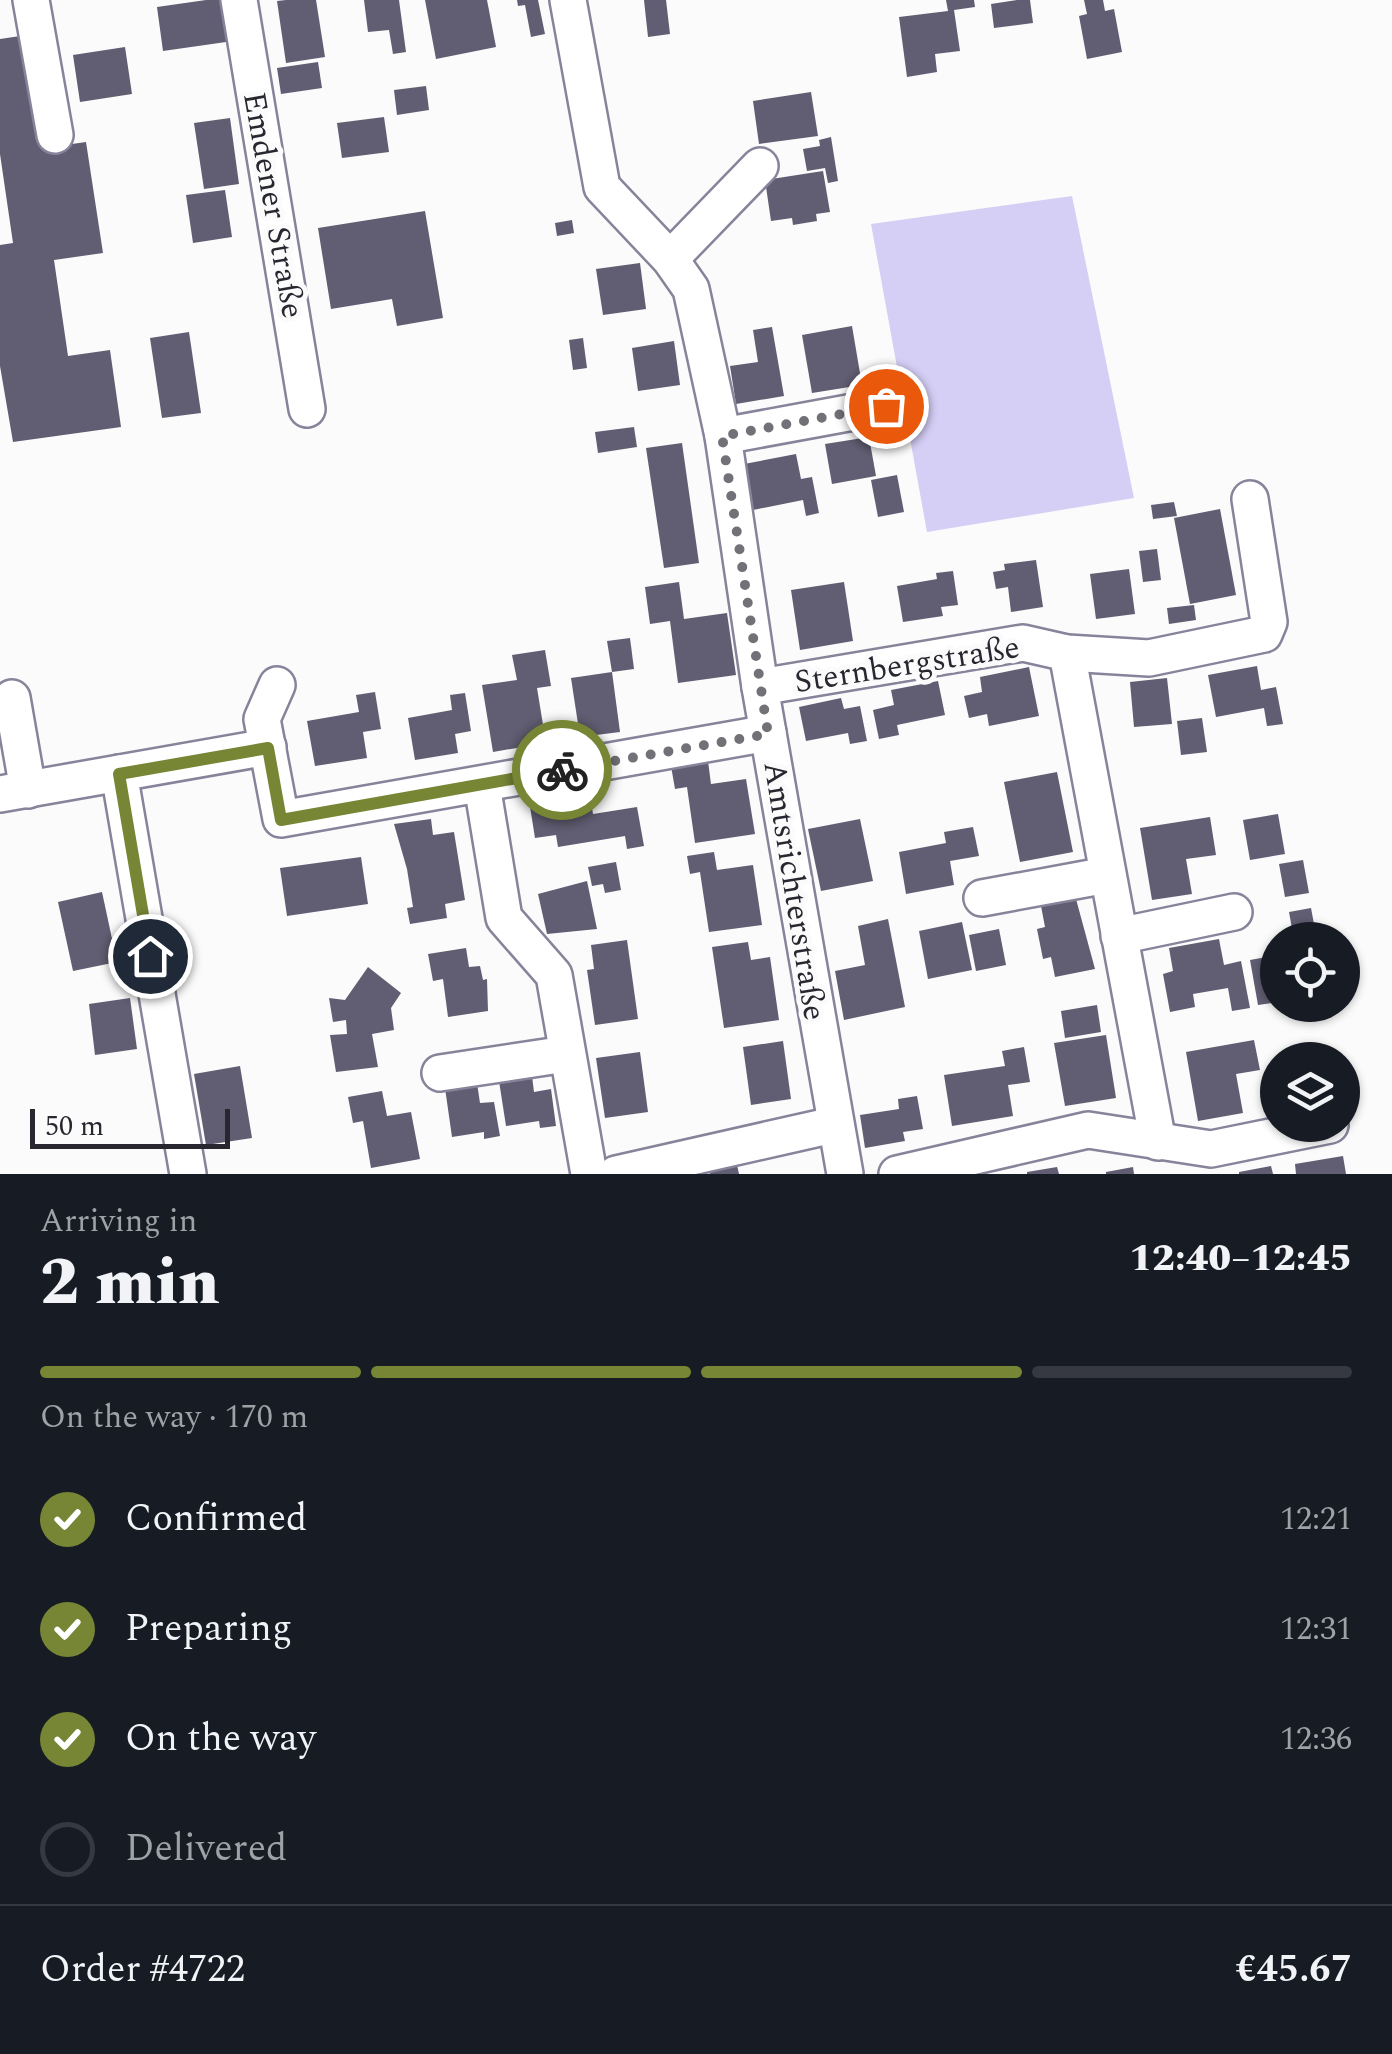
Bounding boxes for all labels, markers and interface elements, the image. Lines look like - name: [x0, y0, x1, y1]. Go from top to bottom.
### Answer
- street label: Emdener Straße: [229, 88, 317, 322]
- pin: [844, 364, 929, 449]
- icon: bag: [859, 379, 914, 434]
- street label: Sternbergstraße: [791, 623, 1023, 707]
- courier: [512, 720, 612, 820]
- icon: bike: [535, 743, 590, 798]
- street label: Amtsrichterstraße: [749, 758, 839, 1024]
- pin: [108, 914, 193, 999]
- map controls: [1260, 922, 1360, 1142]
- button: locate: [1260, 922, 1360, 1022]
- icon: home: [123, 929, 178, 984]
- button: layers: [1260, 1042, 1360, 1142]
- scale bar: [30, 1104, 230, 1148]
- text: 50 m: [45, 1105, 104, 1148]
- text: Arriving in: [40, 1197, 197, 1246]
- text: 12:40–12:45: [1129, 1230, 1352, 1288]
- text: 2 min: [40, 1234, 220, 1333]
- text: On the way · 170 m: [40, 1393, 308, 1442]
- text: Confirmed: [125, 1490, 307, 1548]
- icon: check: [40, 1492, 95, 1547]
- text: 12:21: [1280, 1495, 1352, 1544]
- text: Preparing: [125, 1600, 292, 1658]
- icon: check: [40, 1602, 95, 1657]
- text: 12:31: [1280, 1605, 1352, 1654]
- text: On the way: [125, 1710, 316, 1768]
- icon: check: [40, 1712, 95, 1767]
- text: 12:36: [1280, 1715, 1352, 1764]
- text: Delivered: [125, 1820, 287, 1878]
- text: Order #4722: [40, 1941, 245, 1999]
- text: €45.67: [1235, 1941, 1352, 1999]

